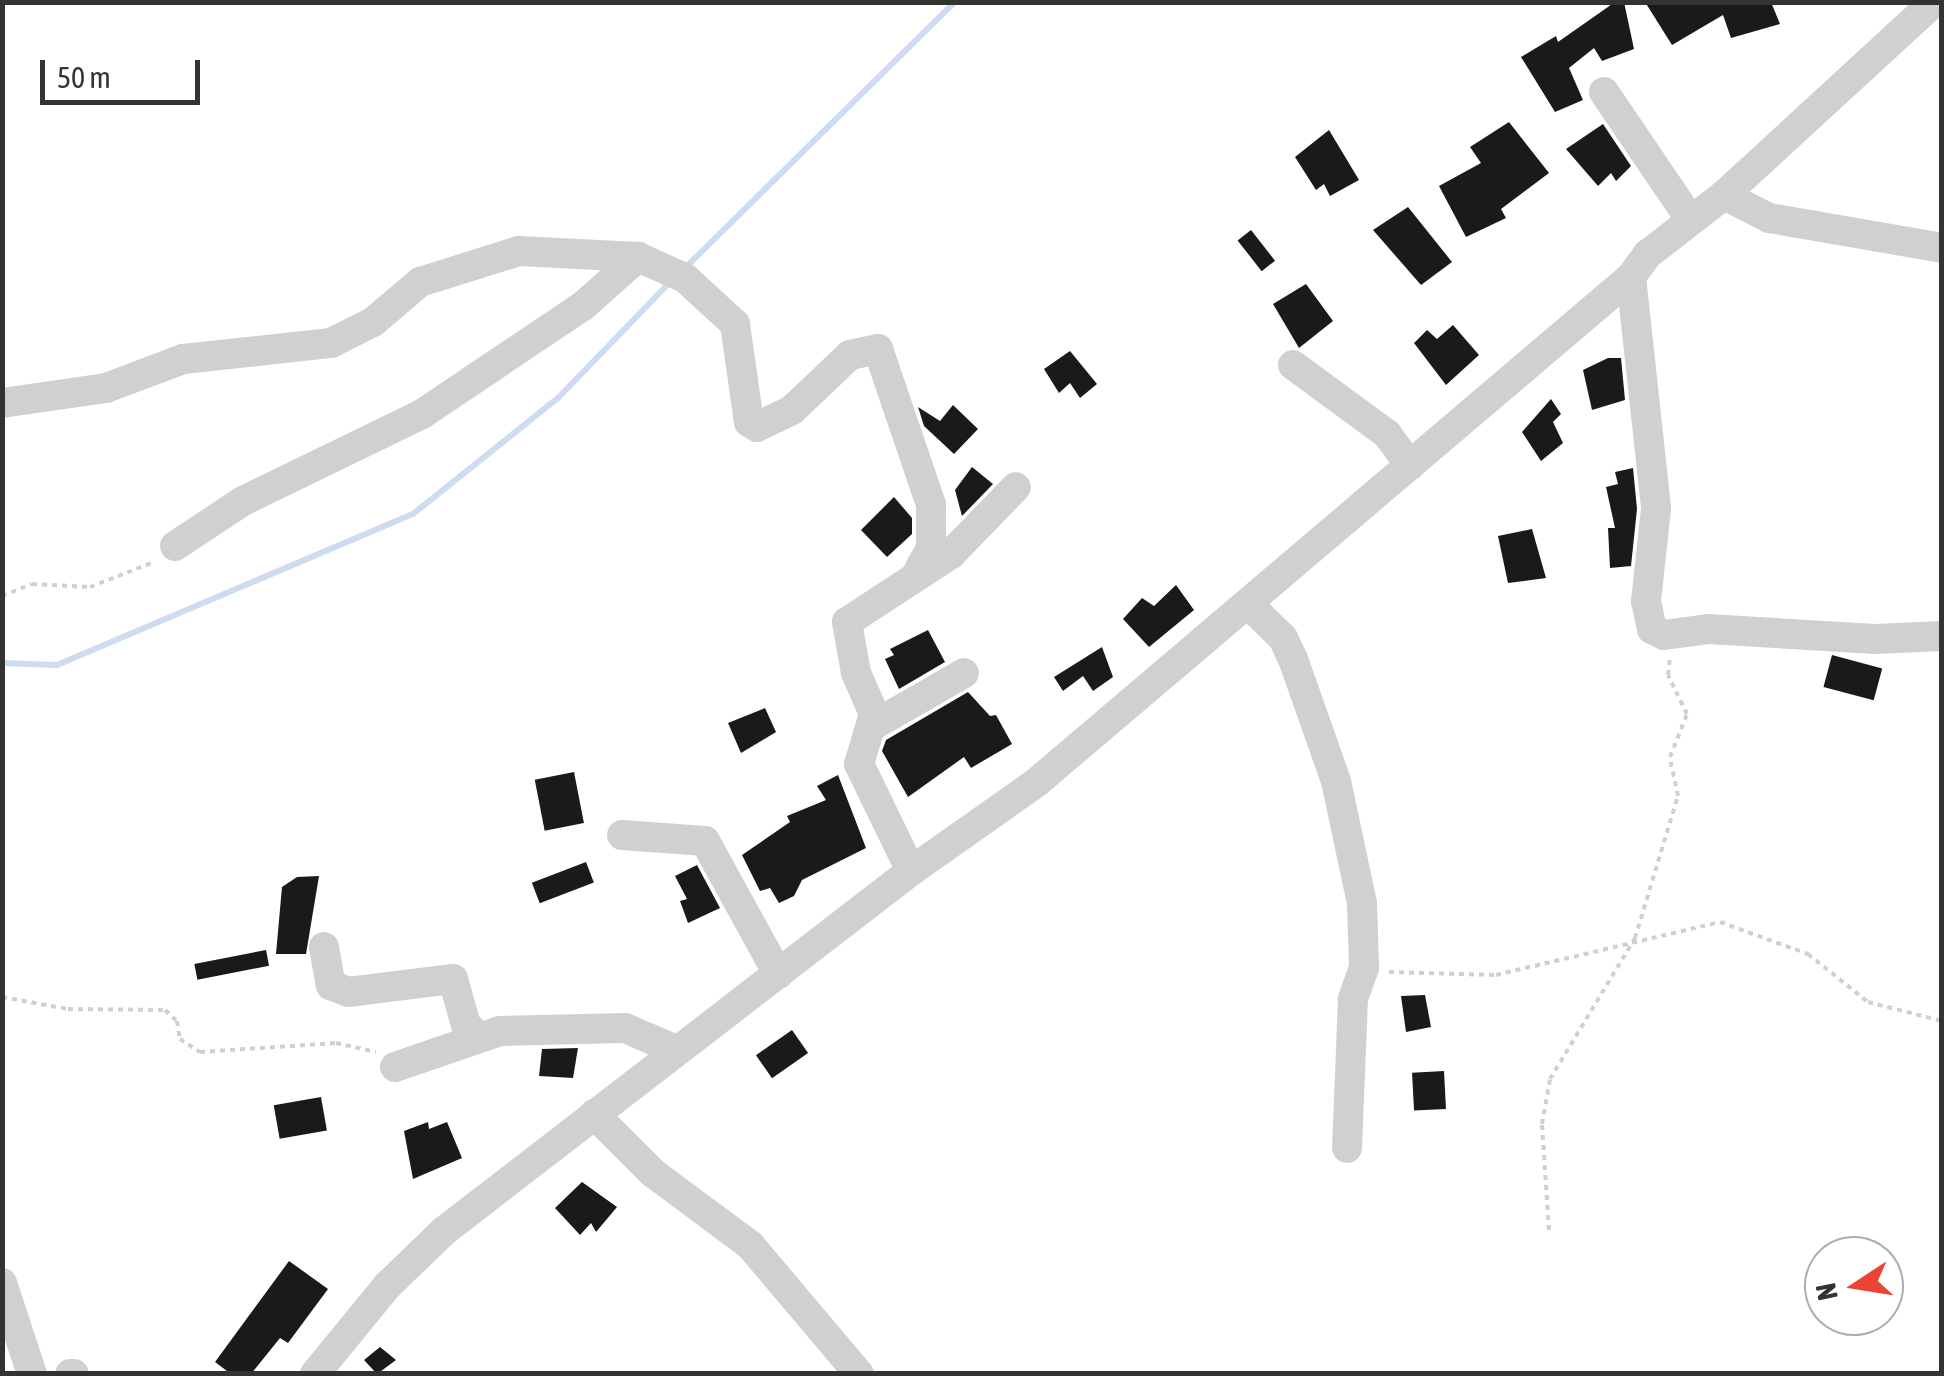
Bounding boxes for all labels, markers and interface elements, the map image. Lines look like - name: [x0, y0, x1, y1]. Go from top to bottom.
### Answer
- scale bar: [45, 40, 205, 102]
- text: 50 m: [57, 60, 111, 94]
- north arrow: [1804, 1236, 1904, 1336]
- text: N: [1809, 1280, 1844, 1303]

